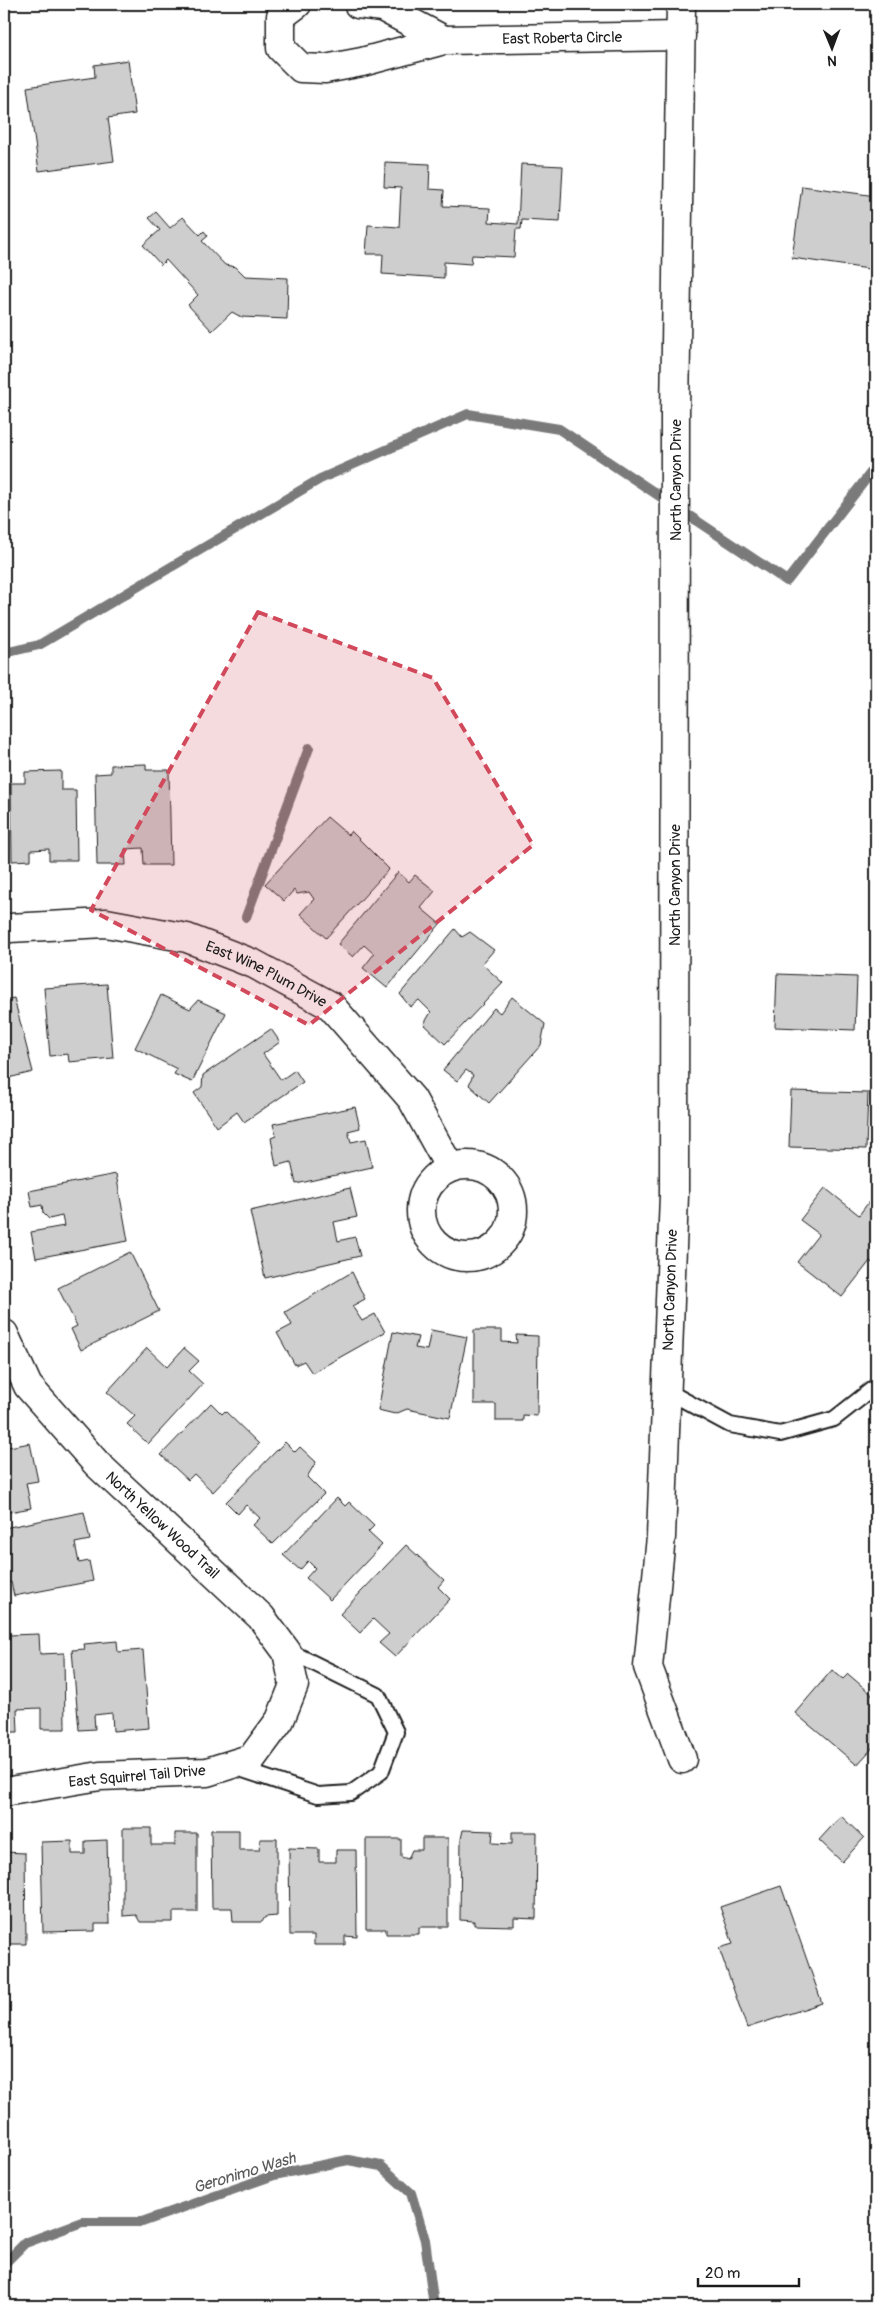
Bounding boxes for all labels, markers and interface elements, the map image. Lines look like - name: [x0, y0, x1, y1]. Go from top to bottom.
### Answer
- north arrow: [808, 22, 858, 72]
- street label: East Roberta Circle: [502, 28, 623, 49]
- text: N: [827, 52, 837, 69]
- street label: North Canyon Drive: [667, 418, 686, 541]
- street label: North Canyon Drive: [666, 823, 685, 946]
- street label: East Wine Plum Drive: [203, 937, 331, 1012]
- street label: North Canyon Drive: [659, 1228, 682, 1351]
- street label: North Yellow Wood Trail: [101, 1468, 223, 1583]
- street label: East Squirrel Tail Drive: [68, 1761, 207, 1792]
- water label: Geronimo Wash: [191, 2147, 299, 2198]
- scale bar: [698, 2255, 799, 2287]
- text: 20 m: [705, 2264, 740, 2283]

